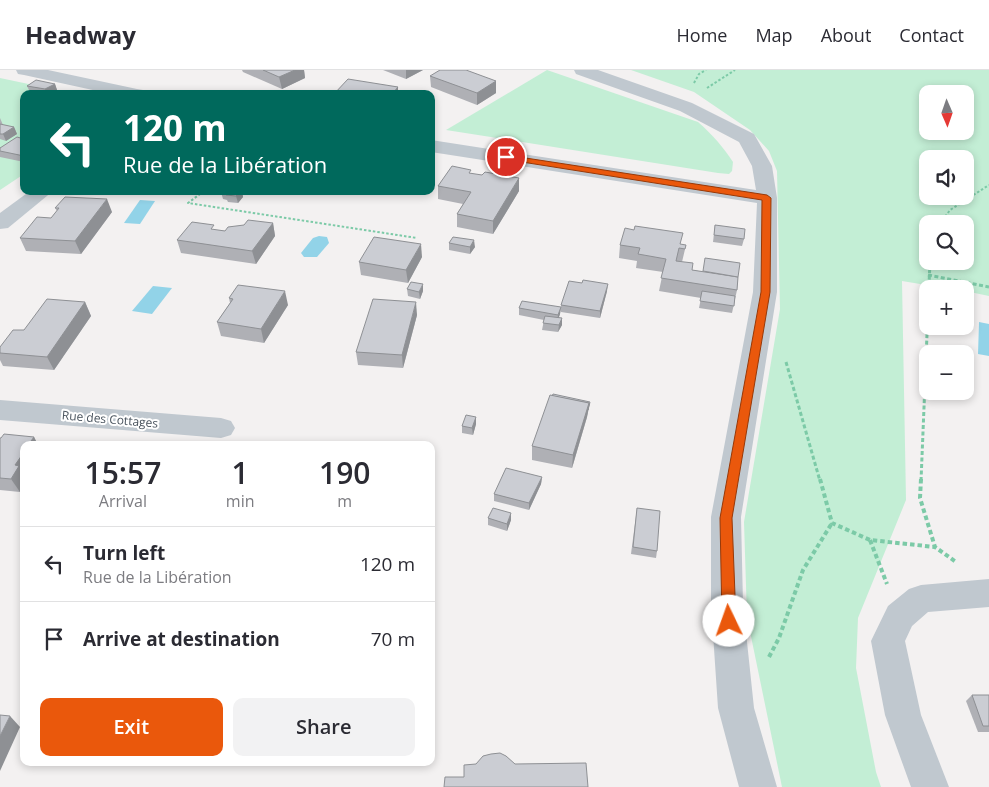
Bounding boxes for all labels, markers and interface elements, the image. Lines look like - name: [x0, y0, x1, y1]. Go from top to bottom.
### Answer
- text: Headway: [25, 18, 136, 51]
- text: Home: [677, 23, 727, 47]
- text: Map: [755, 23, 793, 47]
- text: About: [821, 23, 871, 47]
- text: Contact: [899, 23, 964, 47]
- north arrow: [919, 85, 974, 140]
- map controls: [919, 85, 974, 400]
- text: 120 m: [123, 104, 227, 151]
- icon: left: [40, 110, 105, 175]
- pin: [485, 136, 527, 178]
- icon: arrive: [492, 143, 520, 171]
- text: Rue de la Libération: [123, 149, 327, 179]
- button: sound: [919, 150, 974, 205]
- button: search: [919, 215, 974, 270]
- button: +: [919, 280, 974, 335]
- button: −: [919, 345, 974, 400]
- street label: Rue des Cottages: [61, 406, 159, 432]
- text: 15:57: [85, 452, 161, 493]
- text: 1: [232, 452, 249, 493]
- text: 190: [319, 452, 370, 493]
- text: Arrival: [99, 490, 147, 512]
- text: min: [226, 490, 255, 512]
- text: m: [337, 490, 352, 512]
- text: Turn left: [83, 540, 165, 566]
- icon: left: [40, 550, 68, 578]
- text: 120 m: [360, 551, 415, 577]
- text: Rue de la Libération: [83, 566, 232, 588]
- position arrow: [702, 594, 754, 646]
- icon: arrive: [40, 625, 68, 653]
- text: Arrive at destination: [83, 626, 280, 652]
- text: 70 m: [371, 626, 415, 652]
- button: Exit: [40, 698, 223, 756]
- button: Share: [233, 698, 415, 756]

